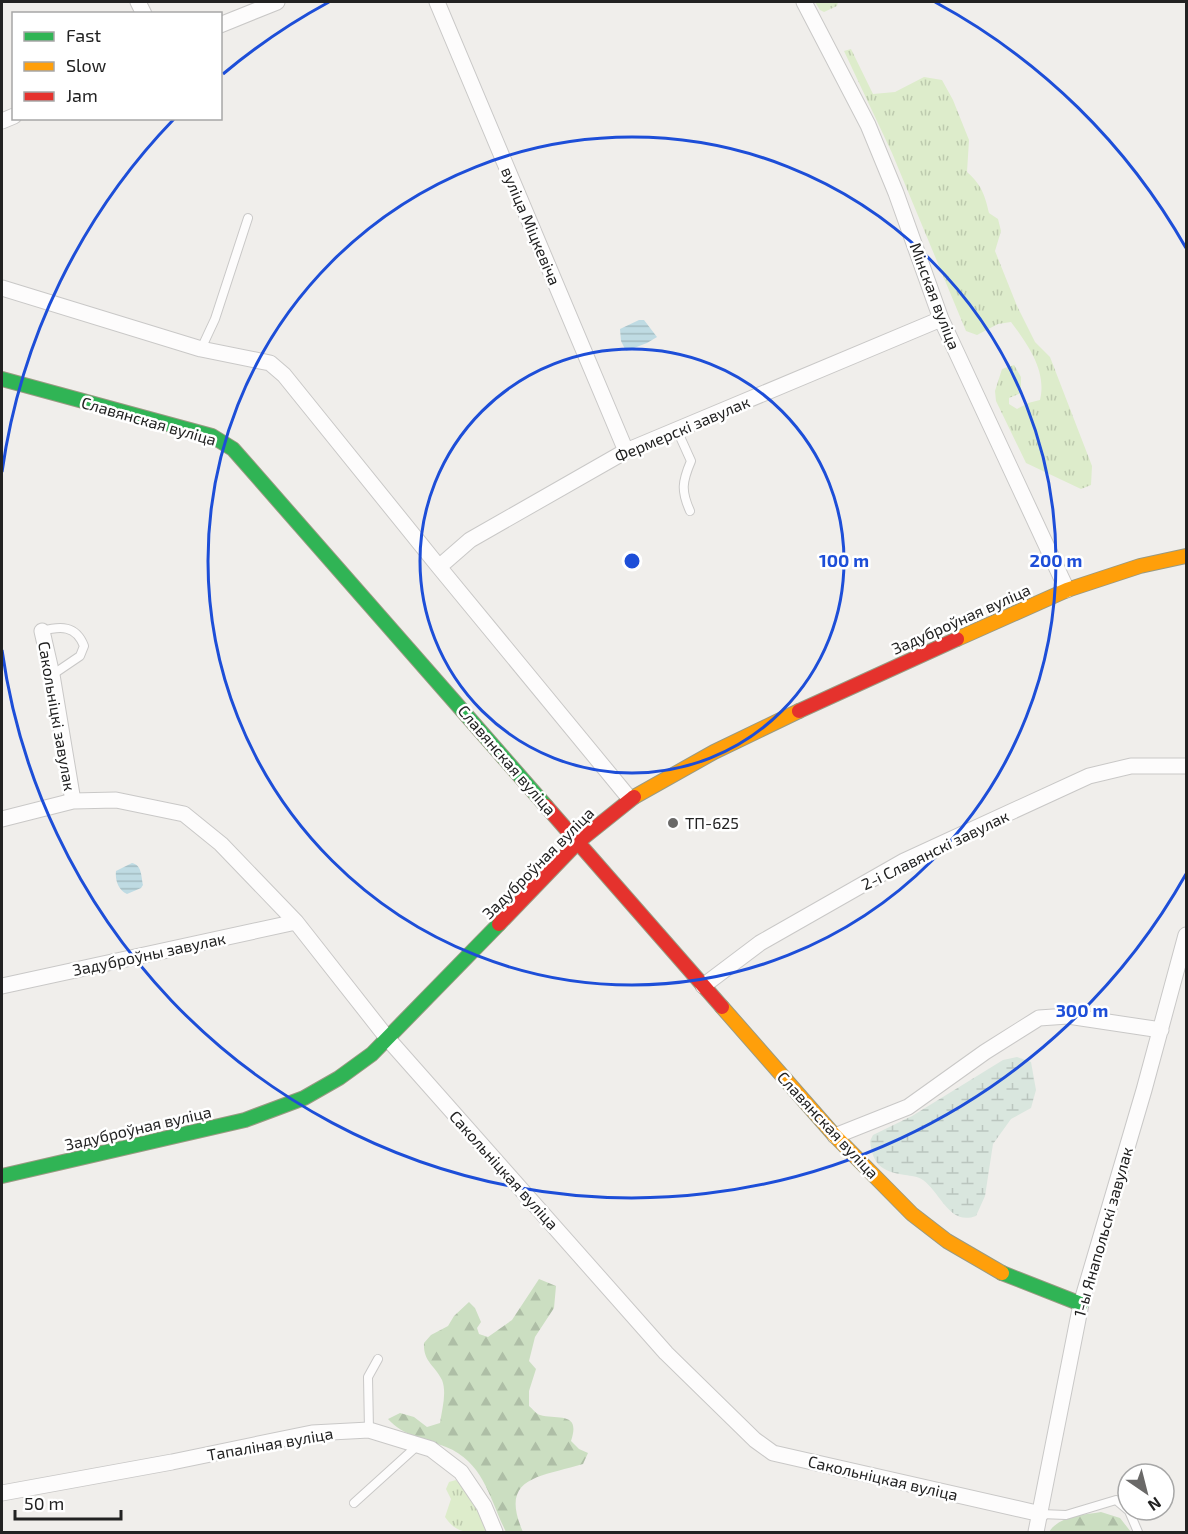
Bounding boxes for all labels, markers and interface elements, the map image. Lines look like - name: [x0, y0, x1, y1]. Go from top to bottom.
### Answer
- legend: [12, 12, 222, 120]
- text: Fast: [66, 24, 101, 46]
- text: Slow: [66, 54, 107, 76]
- text: Jam: [66, 84, 98, 106]
- street label: вуліца Міцкевіча: [497, 164, 565, 288]
- street label: Мінская вуліца: [905, 240, 965, 352]
- street label: Фермерскі завулак: [611, 391, 753, 467]
- street label: Славянская вуліца: [79, 392, 219, 450]
- text: 100 m: [819, 549, 869, 571]
- text: 200 m: [1030, 549, 1082, 571]
- centre of rings: [622, 551, 642, 571]
- street label: Задуброўная вуліца: [888, 579, 1034, 659]
- street label: Сакольніцкі завулак: [34, 640, 80, 793]
- street label: Славянская вуліца: [454, 701, 560, 819]
- street label: Задуброўная вуліца: [478, 803, 598, 923]
- street label: 2-і Славянскі завулак: [858, 805, 1012, 894]
- place label: ТП-625: [685, 813, 739, 832]
- marker: ТП-625: [666, 816, 680, 830]
- street label: Задуброўны завулак: [71, 928, 228, 980]
- text: 300 m: [1056, 999, 1108, 1021]
- street label: Славянская вуліца: [773, 1067, 883, 1183]
- street label: Задуброўная вуліца: [63, 1101, 213, 1155]
- street label: Сакольніцкая вуліца: [445, 1106, 563, 1234]
- street label: 1-ы Янапольскі завулак: [1069, 1144, 1137, 1319]
- street label: Тапаліная вуліца: [205, 1423, 335, 1465]
- street label: Сакольніцкая вуліца: [806, 1451, 960, 1505]
- north arrow: [1116, 1462, 1176, 1522]
- scale bar: [15, 1483, 122, 1521]
- text: 50 m: [24, 1492, 64, 1514]
- text: N: [1145, 1494, 1165, 1516]

